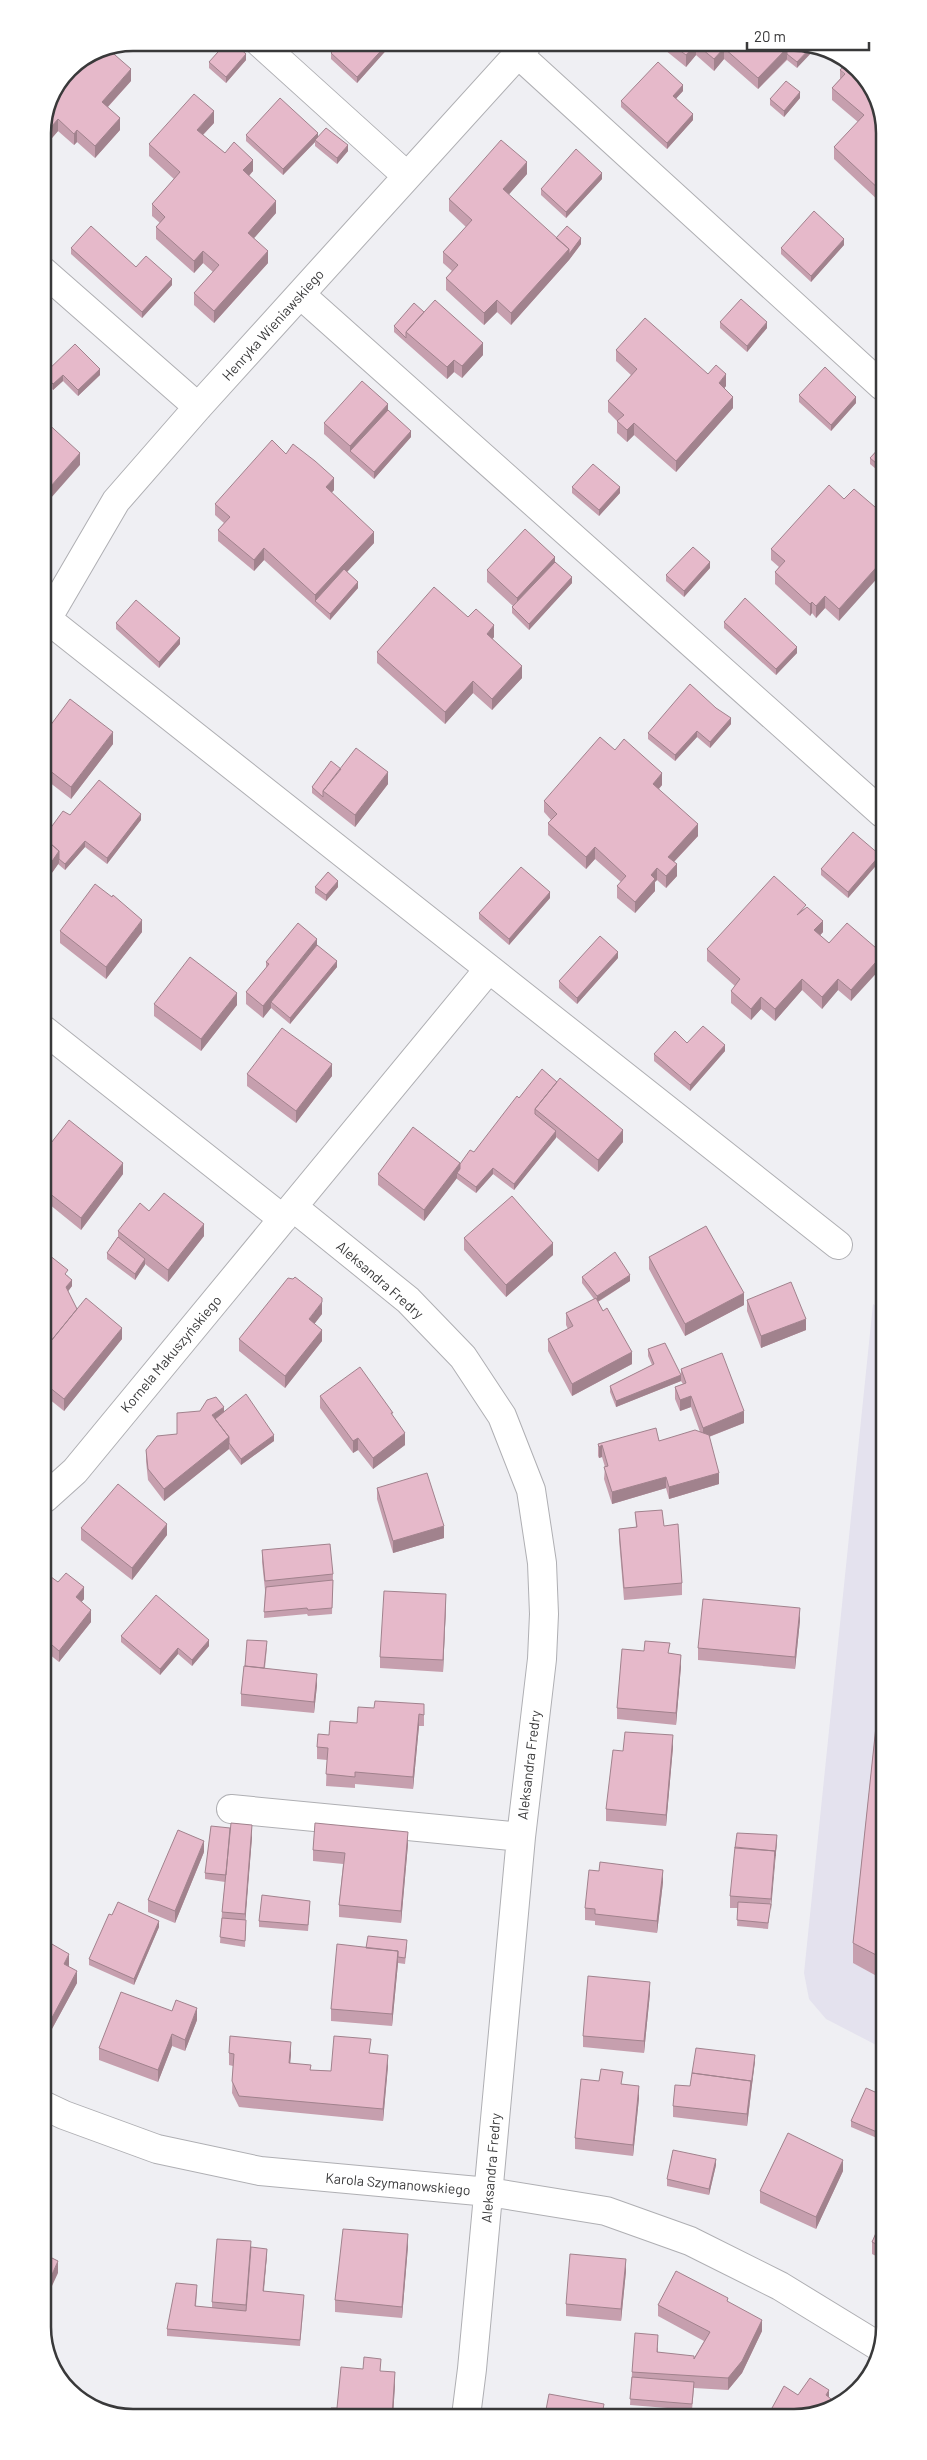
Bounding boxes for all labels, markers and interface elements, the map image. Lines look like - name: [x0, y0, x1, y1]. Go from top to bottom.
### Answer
- scale bar: [747, 20, 870, 52]
- text: 20 m: [754, 27, 786, 45]
- street label: Henryka Wieniawskiego: [218, 265, 327, 384]
- street label: Aleksandra Fredry: [333, 1237, 428, 1322]
- street label: Kornela Makuszyńskiego: [117, 1292, 225, 1416]
- street label: Aleksandra Fredry: [513, 1709, 544, 1821]
- street label: Aleksandra Fredry: [477, 2112, 504, 2223]
- street label: Karola Szymanowskiego: [325, 2169, 471, 2198]

